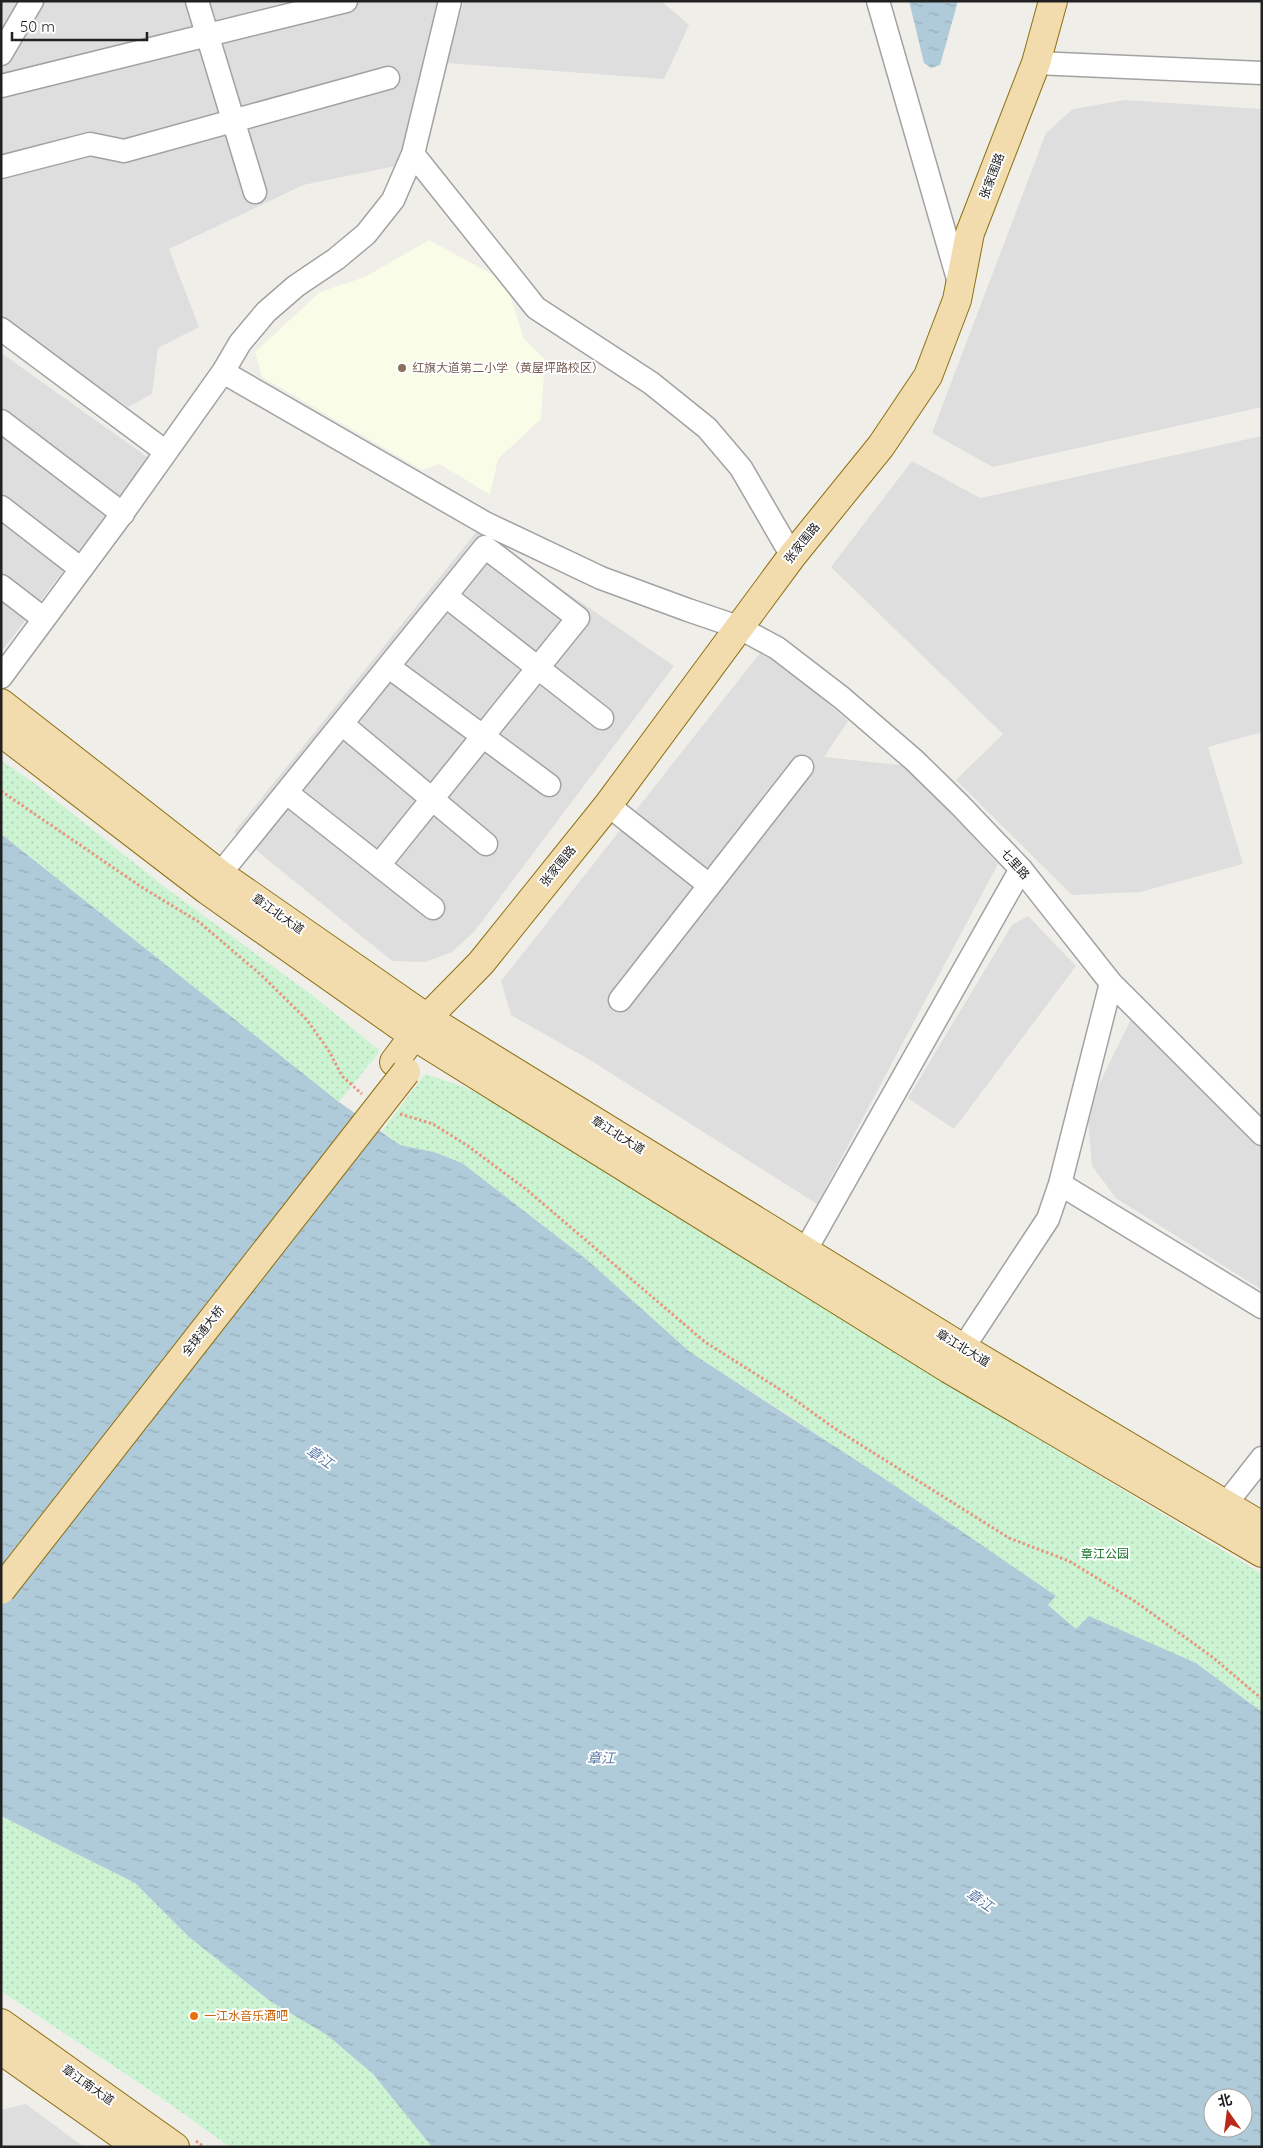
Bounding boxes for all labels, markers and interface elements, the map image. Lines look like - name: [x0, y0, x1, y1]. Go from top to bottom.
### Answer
- scale bar: [12, 10, 148, 42]
- text: 50 m: [20, 17, 55, 36]
- street label: 张家围路: [976, 151, 1007, 201]
- place label: 红旗大道第二小学（黄屋坪路校区）: [412, 360, 604, 375]
- marker: 红旗大道第二小学（黄屋坪路校区）: [396, 362, 408, 374]
- street label: 张家围路: [781, 519, 823, 566]
- street label: 张家围路: [537, 842, 579, 889]
- street label: 七里路: [998, 845, 1033, 882]
- street label: 章江北大道: [249, 890, 307, 937]
- street label: 章江北大道: [589, 1112, 648, 1157]
- street label: 全球通大桥: [178, 1302, 227, 1359]
- street label: 章江北大道: [934, 1326, 993, 1369]
- water label: 章江: [303, 1442, 338, 1473]
- park label: 章江公园: [1081, 1546, 1129, 1561]
- water label: 章江: [587, 1749, 617, 1767]
- water label: 章江: [963, 1885, 998, 1916]
- place label: 一江水音乐酒吧: [204, 2008, 288, 2023]
- marker: 一江水音乐酒吧: [188, 2010, 200, 2022]
- street label: 章江南大道: [59, 2061, 117, 2108]
- north arrow: [1203, 2088, 1253, 2138]
- text: 北: [1216, 2090, 1234, 2111]

